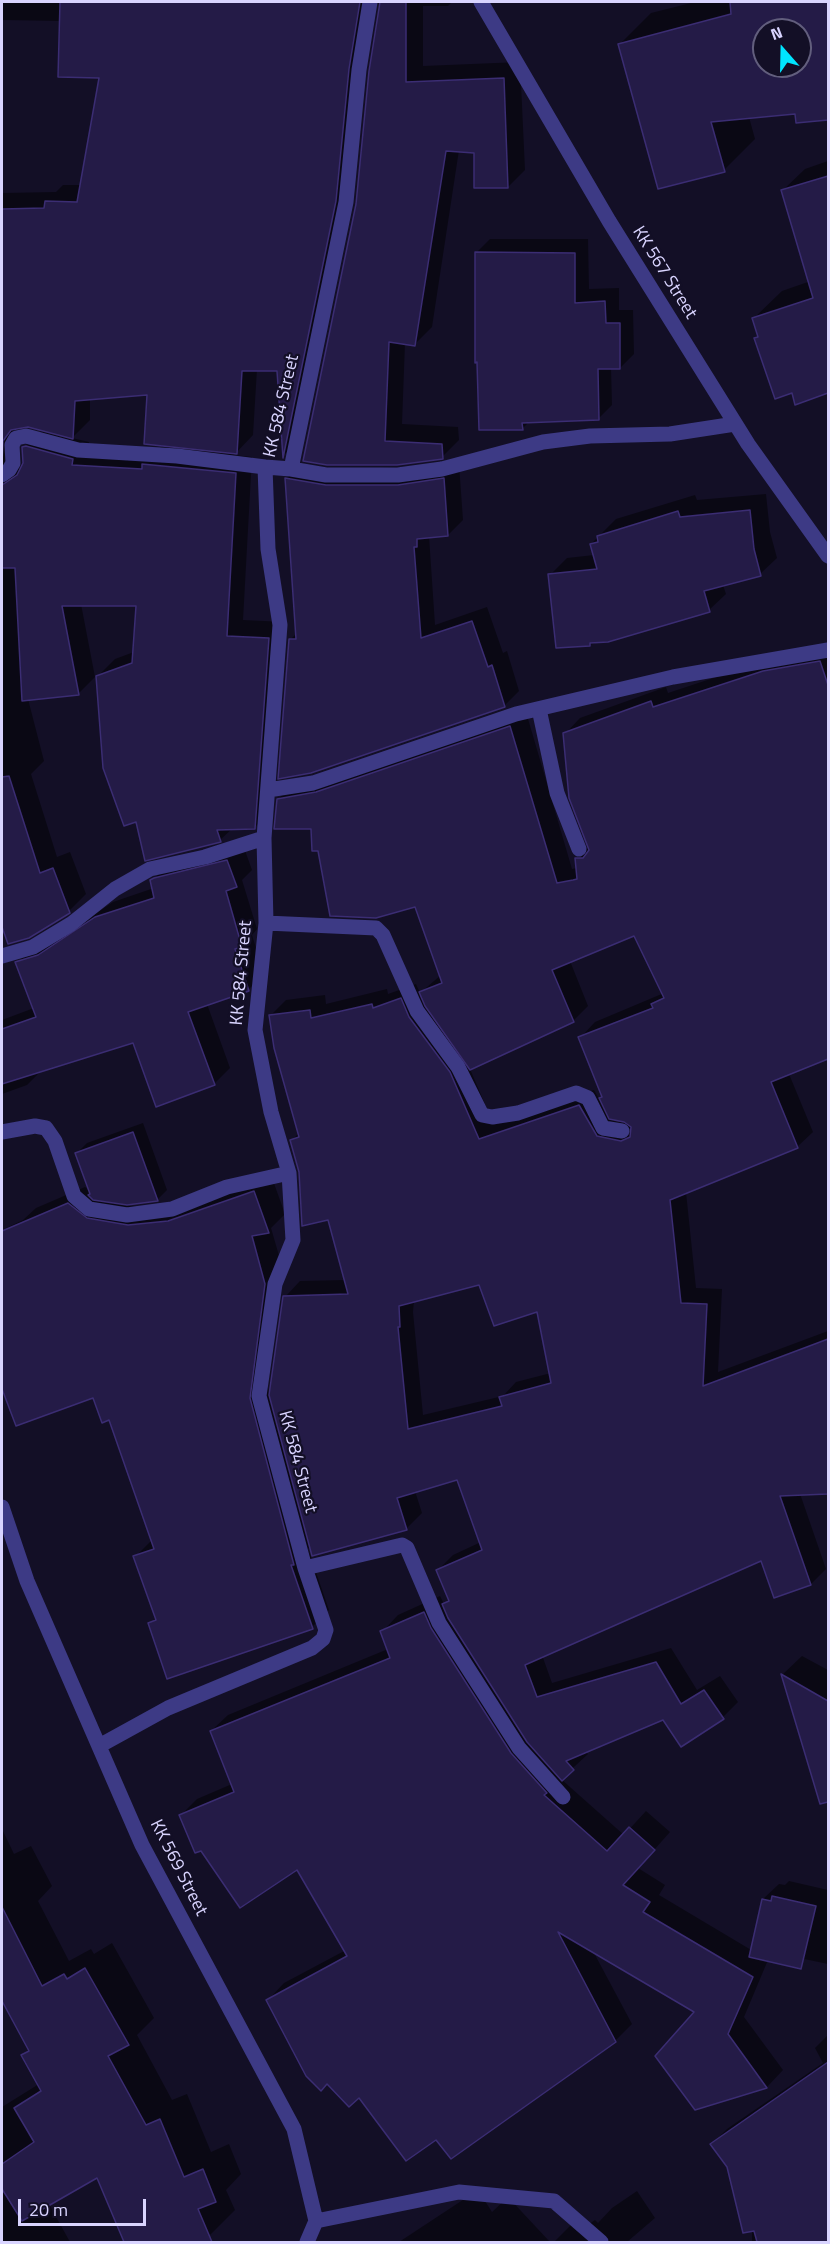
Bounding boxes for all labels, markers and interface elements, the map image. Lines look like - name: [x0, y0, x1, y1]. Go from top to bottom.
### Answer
- north arrow: [752, 18, 812, 78]
- text: N: [767, 20, 786, 46]
- street label: KK 567 Street: [627, 223, 701, 323]
- street label: KK 584 Street: [260, 352, 304, 460]
- street label: KK 584 Street: [227, 920, 257, 1026]
- street label: KK 584 Street: [273, 1408, 321, 1516]
- street label: KK 569 Street: [145, 1816, 211, 1920]
- scale bar: [21, 2187, 148, 2225]
- text: 20 m: [29, 2196, 68, 2223]

